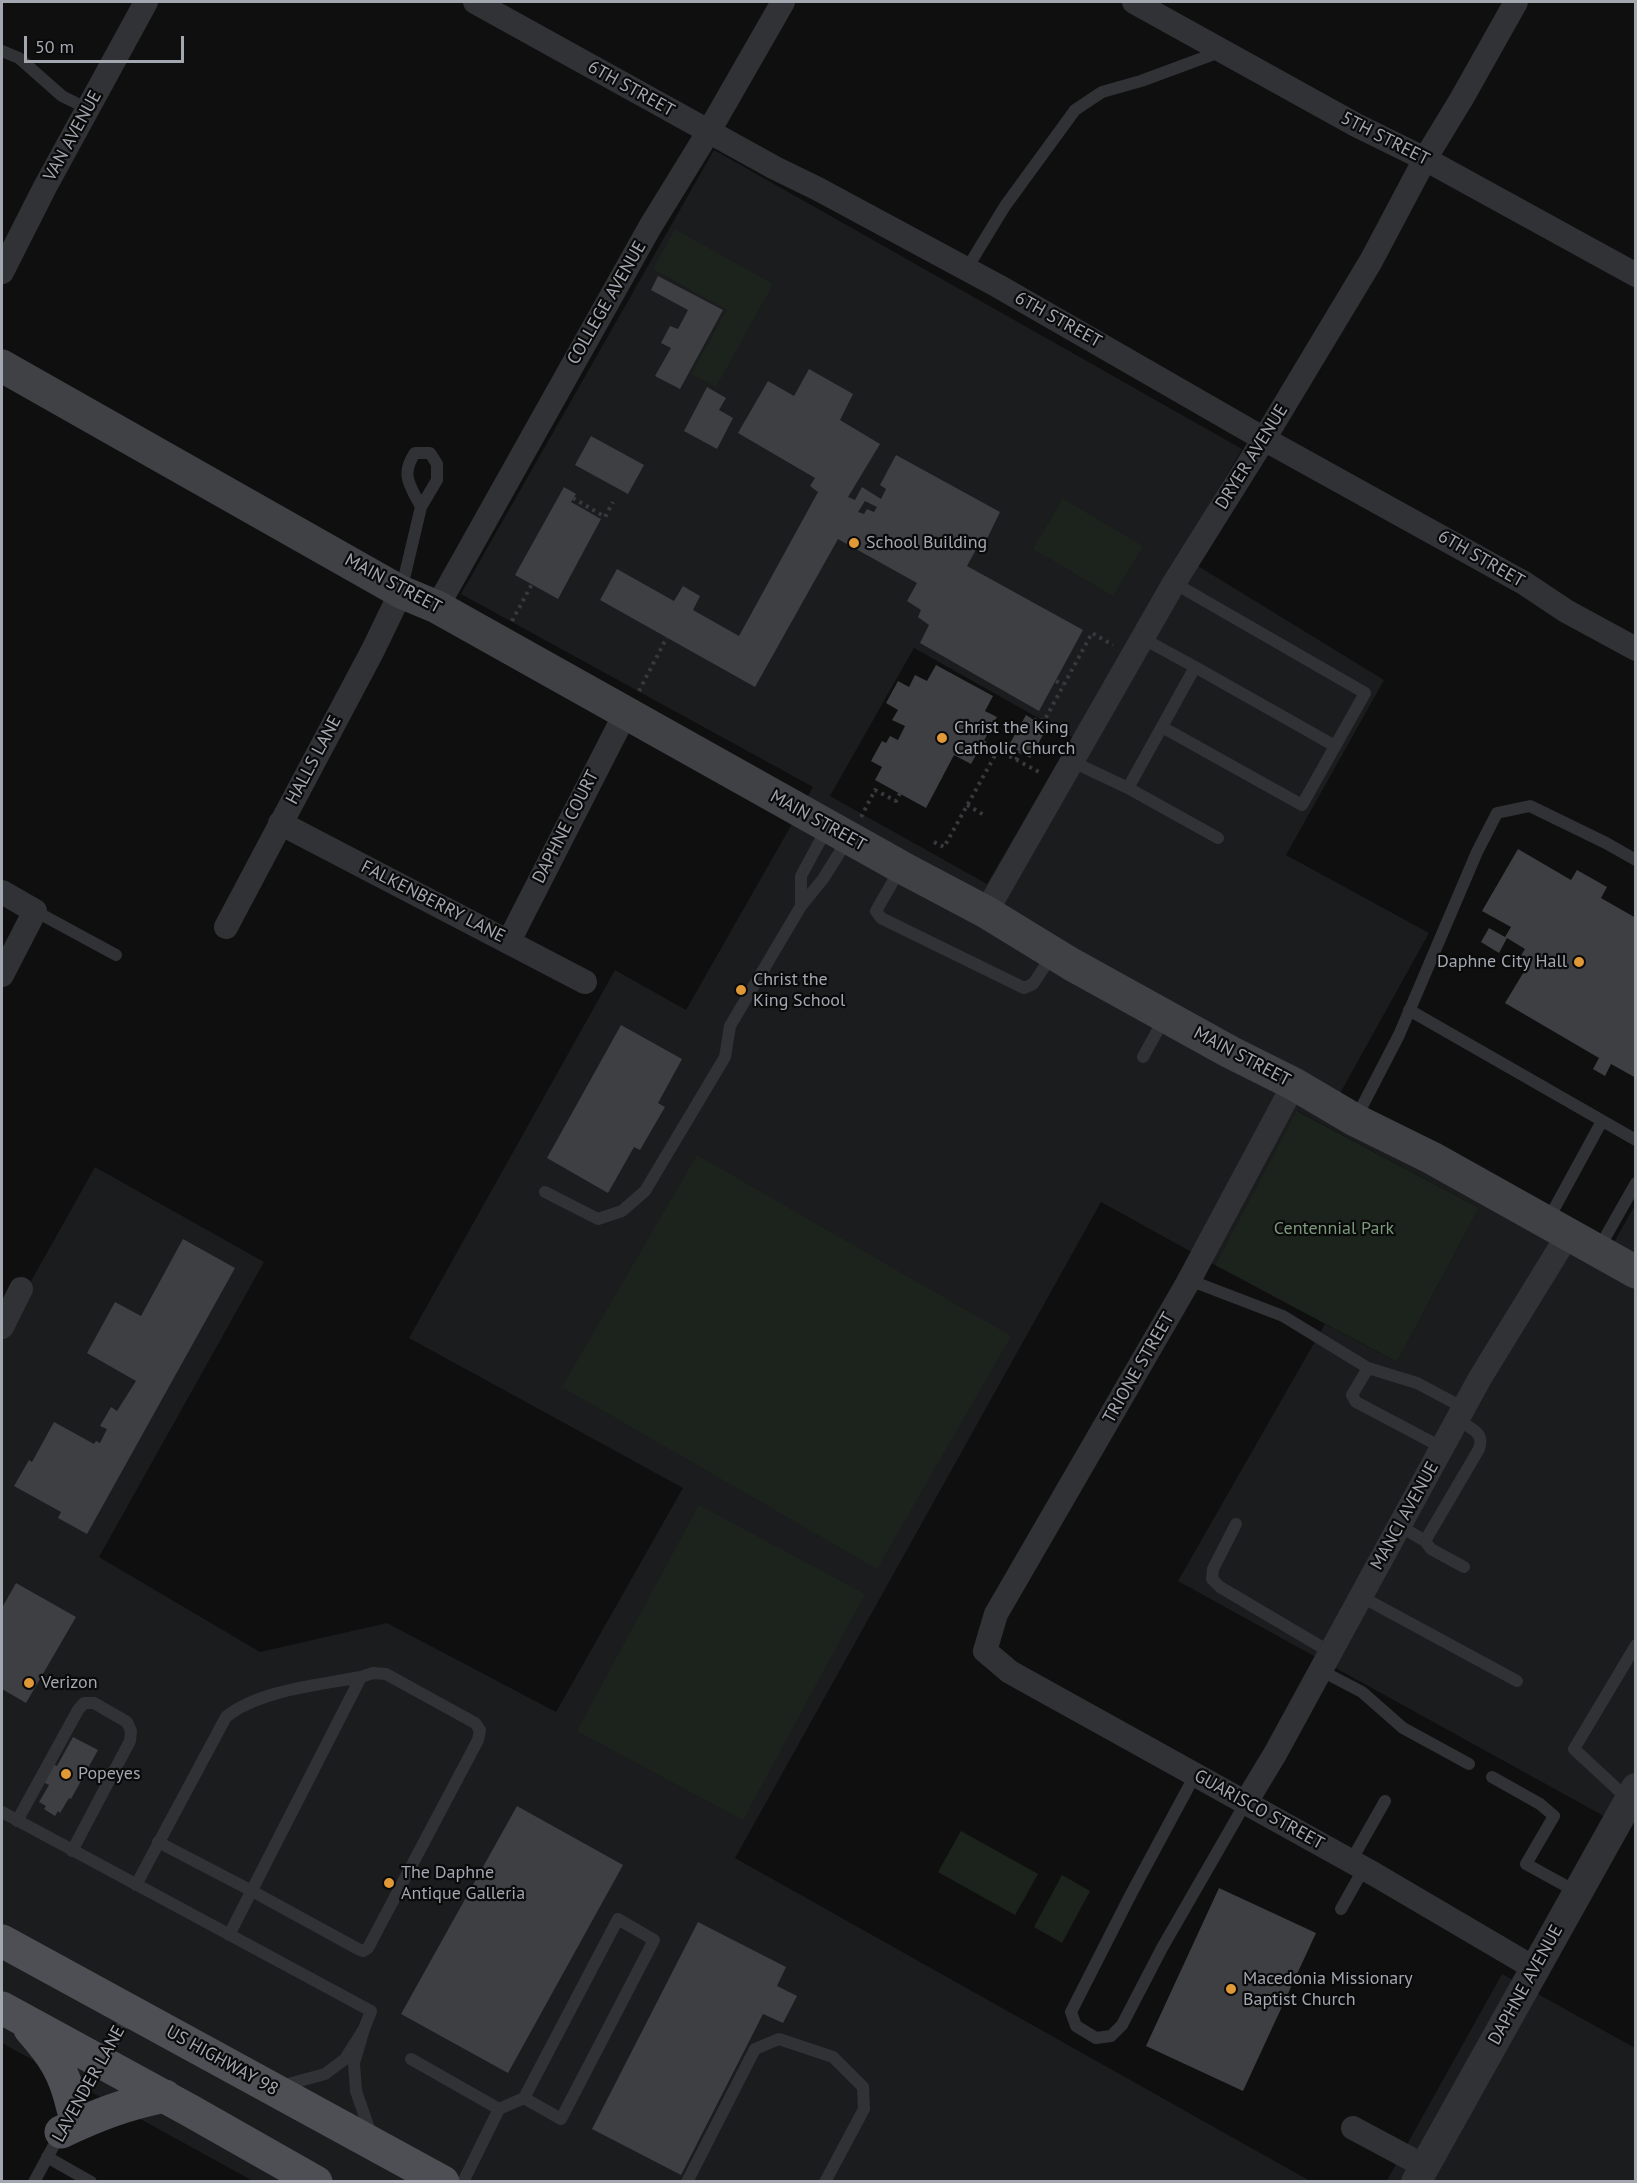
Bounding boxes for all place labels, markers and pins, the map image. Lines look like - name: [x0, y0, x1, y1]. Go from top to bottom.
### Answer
- place label: School Building: [866, 532, 987, 554]
- marker: School Building: [847, 536, 861, 550]
- place label: Christ the King Catholic Church: [954, 717, 1075, 760]
- marker: Christ the King Catholic Church: [935, 731, 949, 745]
- place label: Daphne City Hall: [1437, 951, 1567, 973]
- marker: Daphne City Hall: [1572, 955, 1586, 969]
- place label: Christ the King School: [753, 969, 845, 1012]
- marker: Christ the King School: [734, 983, 748, 997]
- place label: Verizon: [41, 1672, 98, 1694]
- marker: Verizon: [22, 1676, 36, 1690]
- place label: Popeyes: [78, 1763, 140, 1785]
- marker: Popeyes: [59, 1767, 73, 1781]
- place label: The Daphne Antique Galleria: [401, 1862, 525, 1904]
- marker: The Daphne Antique Galleria: [382, 1876, 396, 1890]
- place label: Macedonia Missionary Baptist Church: [1243, 1968, 1413, 2010]
- marker: Macedonia Missionary Baptist Church: [1224, 1982, 1238, 1996]

